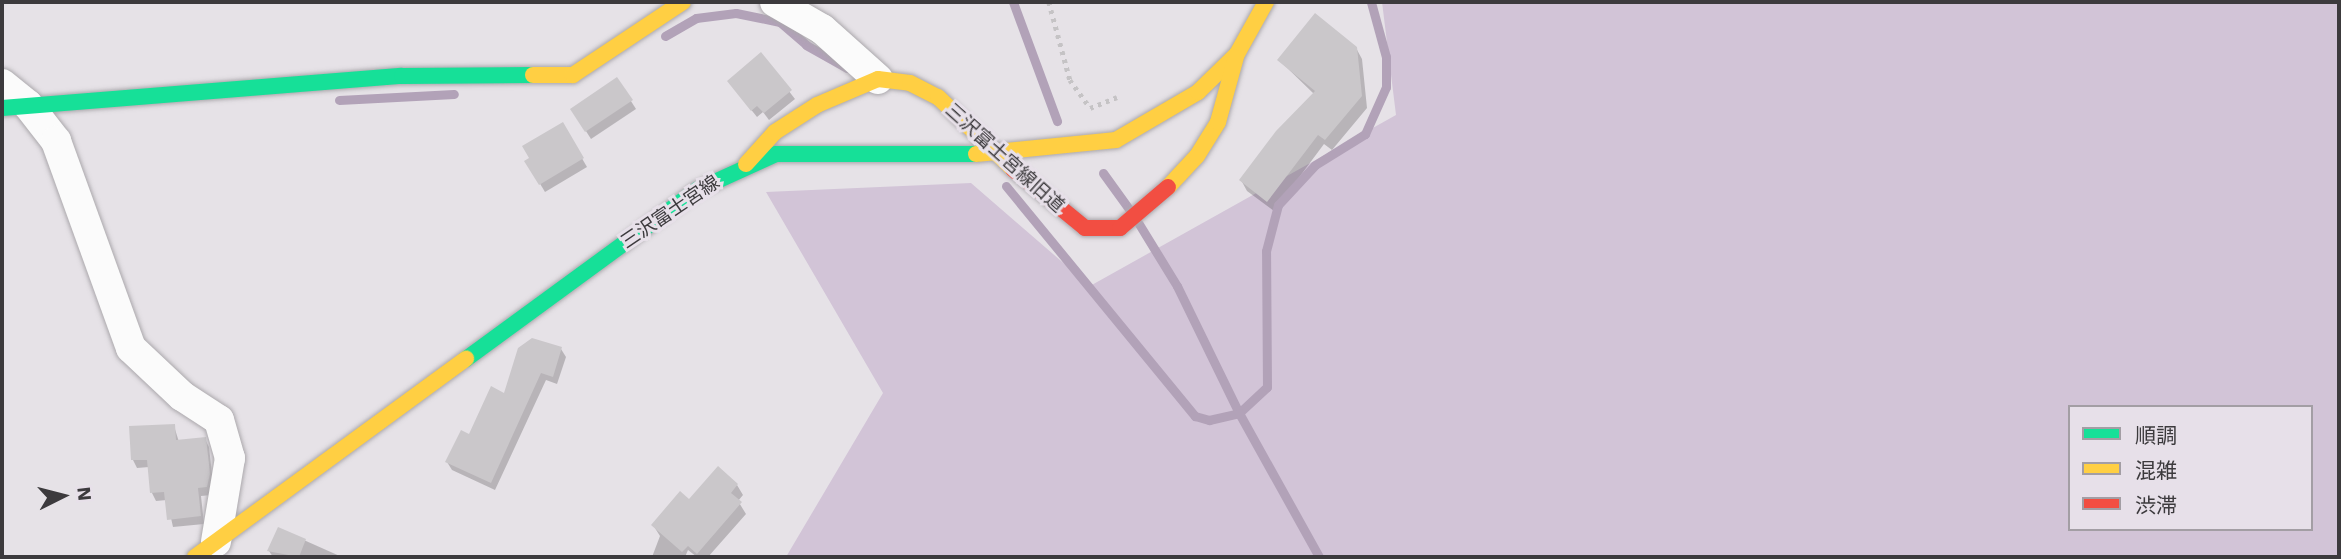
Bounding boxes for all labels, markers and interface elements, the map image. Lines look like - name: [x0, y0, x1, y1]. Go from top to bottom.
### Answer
- street label: 三沢富士宮線旧道: [941, 99, 1069, 217]
- street label: 三沢富士宮線: [616, 171, 724, 253]
- legend: [2068, 405, 2313, 531]
- text: 順調: [2135, 423, 2177, 448]
- text: 混雑: [2135, 458, 2177, 483]
- north arrow: [28, 461, 98, 531]
- text: N: [72, 486, 97, 502]
- text: 渋滞: [2135, 493, 2177, 518]

